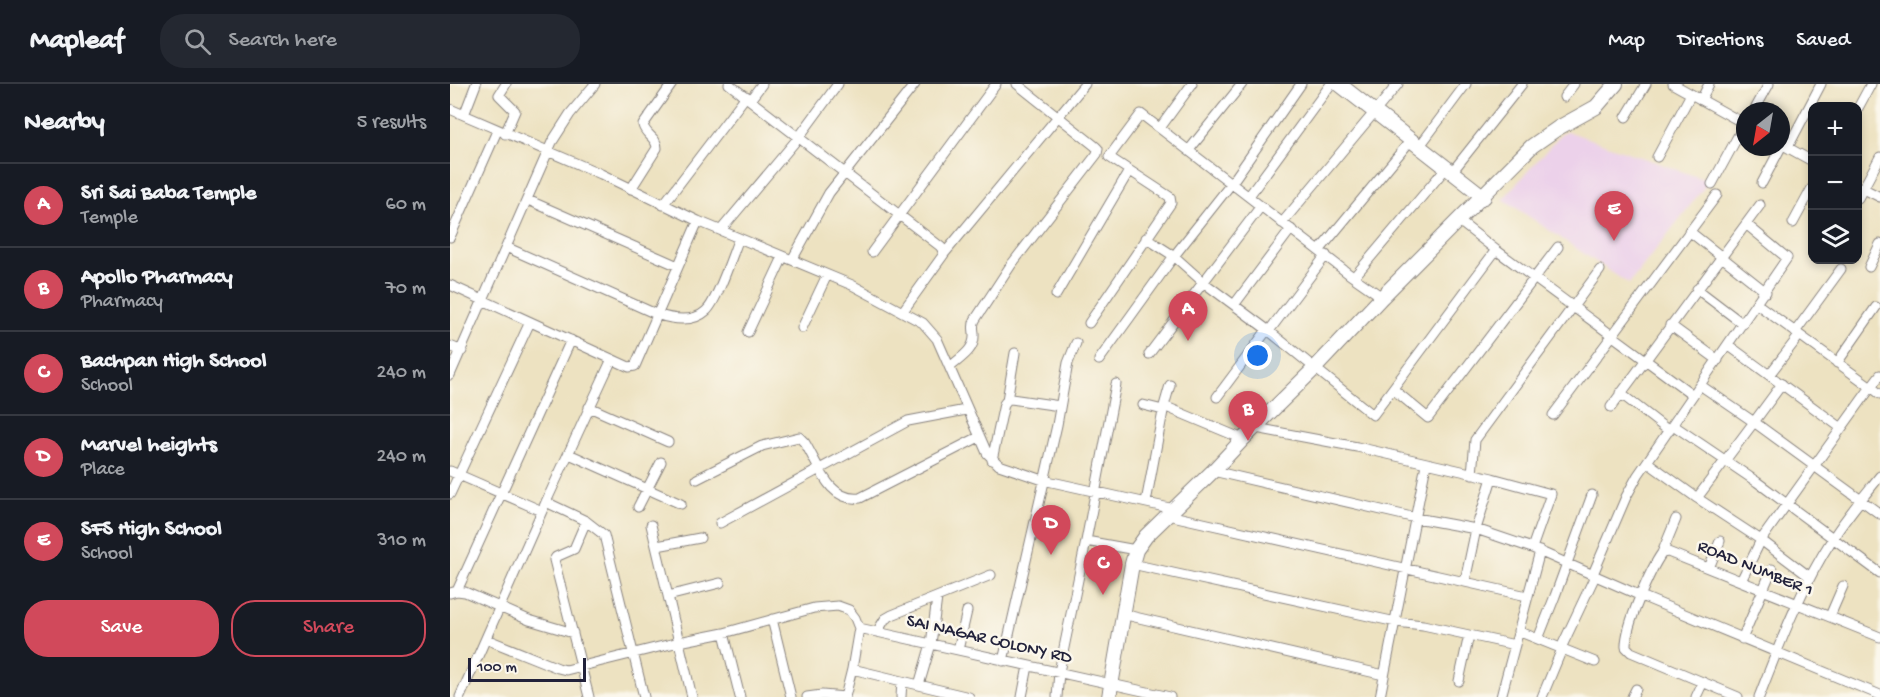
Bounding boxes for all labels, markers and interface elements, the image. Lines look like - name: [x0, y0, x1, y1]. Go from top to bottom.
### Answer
- search box: [160, 14, 580, 68]
- text: Mapleaf: [30, 25, 124, 58]
- icon: search: [181, 25, 214, 58]
- text: Search here: [229, 28, 337, 54]
- text: Map: [1608, 29, 1645, 54]
- text: Directions: [1678, 29, 1763, 54]
- text: Saved: [1796, 29, 1850, 54]
- north arrow: [1736, 102, 1790, 156]
- map controls: [1808, 102, 1862, 264]
- button: +: [1808, 102, 1862, 156]
- text: Nearby: [24, 108, 105, 139]
- text: 5 results: [357, 112, 426, 135]
- button: −: [1808, 156, 1862, 210]
- text: Sri Sai Baba Temple: [81, 181, 256, 207]
- pin: E: [1594, 192, 1634, 241]
- text: A: [38, 194, 49, 217]
- text: 60 m: [386, 194, 426, 217]
- text: Temple: [81, 207, 138, 230]
- button: layers: [1808, 210, 1862, 264]
- text: Apollo Pharmacy: [81, 265, 233, 291]
- text: B: [38, 278, 49, 301]
- text: 70 m: [385, 278, 426, 301]
- text: Pharmacy: [81, 291, 163, 314]
- pin: A: [1168, 292, 1208, 341]
- your location: [1243, 341, 1272, 370]
- text: Bachpan High School: [81, 349, 267, 375]
- text: C: [38, 362, 49, 385]
- text: 240 m: [376, 362, 426, 385]
- text: School: [81, 375, 133, 398]
- pin: B: [1228, 392, 1268, 441]
- text: Marvel heights: [81, 433, 217, 459]
- text: D: [37, 446, 50, 469]
- text: 240 m: [376, 446, 426, 469]
- text: Place: [81, 459, 125, 482]
- pin: D: [1032, 506, 1070, 555]
- text: SFS High School: [81, 517, 222, 543]
- text: E: [37, 530, 50, 553]
- text: 310 m: [377, 530, 426, 553]
- street label: ROAD NUMBER 1: [1694, 536, 1816, 602]
- text: School: [81, 543, 133, 566]
- pin: C: [1084, 546, 1122, 595]
- button: Save: [24, 600, 219, 657]
- button: Share: [231, 600, 426, 657]
- street label: SAI NAGAR COLONY RD: [904, 611, 1074, 669]
- scale bar: [468, 655, 586, 682]
- text: 100 m: [477, 659, 517, 678]

